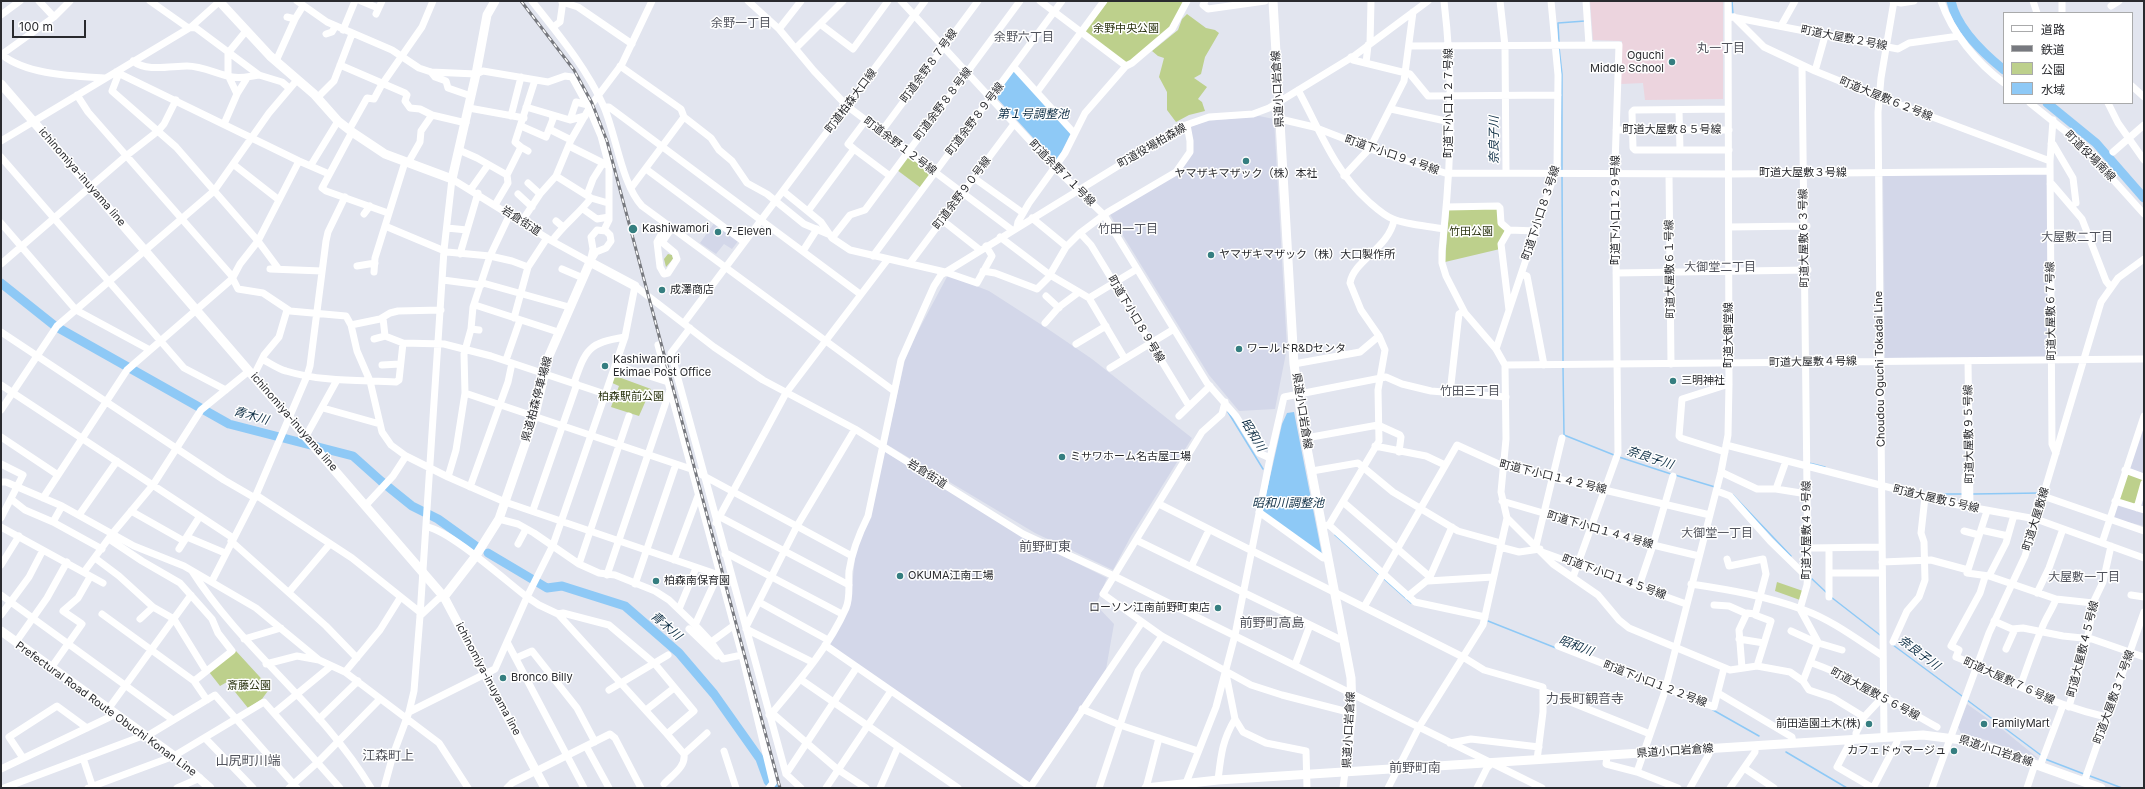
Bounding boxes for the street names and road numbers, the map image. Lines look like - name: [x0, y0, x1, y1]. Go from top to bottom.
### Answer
- street label: 町道大屋敷２号線: [1800, 23, 1888, 53]
- street label: 町道余野８７号線: [898, 27, 960, 105]
- street label: 町道下小口１２７号線: [1442, 48, 1456, 158]
- street label: 県道小口岩倉線: [1269, 50, 1287, 128]
- street label: 町道余野８８号線: [911, 65, 975, 143]
- street label: 町道柏森大口線: [823, 66, 879, 136]
- street label: 町道大屋敷６２号線: [1838, 74, 1934, 124]
- street label: 町道余野８９号線: [943, 80, 1007, 158]
- street label: 町道余野１２号線: [861, 114, 939, 178]
- street label: 町道役場柏森線: [1115, 121, 1189, 171]
- street label: 町道大屋敷８５号線: [1623, 123, 1721, 137]
- street label: ichinomiya-inuyama line: [36, 125, 128, 229]
- street label: 町道役場南線: [2062, 128, 2118, 184]
- street label: 町道下小口９４号線: [1343, 133, 1441, 177]
- street label: 町道余野７１号線: [1026, 137, 1098, 209]
- street label: 町道余野９０号線: [930, 154, 994, 232]
- street label: 町道下小口１２９号線: [1609, 155, 1623, 265]
- street label: 町道下小口８３号線: [1519, 164, 1563, 262]
- street label: 町道大屋敷３号線: [1759, 166, 1847, 180]
- street label: 町道大屋敷６３号線: [1797, 188, 1811, 288]
- street label: 岩倉街道: [499, 203, 543, 239]
- street label: 町道大屋敷６１号線: [1663, 219, 1677, 319]
- street label: 町道大屋敷６７号線: [2044, 261, 2058, 361]
- street label: 町道下小口８９号線: [1105, 273, 1167, 365]
- street label: Choudou Oguchi Tokadai Line: [1872, 291, 1888, 447]
- street label: 町道大御堂線: [1722, 302, 1736, 368]
- street label: 県道柏森停車場線: [519, 355, 555, 443]
- street label: 町道大屋敷４号線: [1769, 355, 1857, 369]
- street label: ichinomiya-inuyama line: [248, 370, 340, 474]
- street label: 県道小口岩倉線: [1289, 372, 1315, 450]
- street label: 町道大屋敷９５号線: [1962, 384, 1976, 484]
- street label: 岩倉街道: [905, 457, 949, 491]
- street label: 町道下小口１４２号線: [1498, 457, 1608, 497]
- street label: 町道大屋敷４９号線: [1800, 481, 1814, 579]
- street label: 町道大屋敷５号線: [1892, 483, 1980, 515]
- street label: 町道大屋敷線: [2020, 486, 2052, 552]
- street label: 町道下小口１４４号線: [1545, 508, 1655, 552]
- street label: 町道下小口１４５号線: [1560, 552, 1668, 602]
- street label: 町道大屋敷４５号線: [2065, 599, 2101, 699]
- street label: ichinomiya-inuyama line: [453, 620, 523, 738]
- street label: Prefectural Road Route Obuchi Konan Line: [13, 639, 199, 779]
- street label: 町道大屋敷３７号線: [2091, 648, 2137, 746]
- street label: 町道大屋敷７６号線: [1961, 655, 2057, 707]
- street label: 町道下小口１２２号線: [1601, 658, 1709, 710]
- street label: 町道大屋敷５６号線: [1828, 665, 1922, 723]
- street label: 県道小口岩倉線: [1340, 691, 1358, 769]
- street label: 県道小口岩倉線: [1957, 733, 2035, 769]
- street label: 県道小口岩倉線: [1636, 742, 1714, 760]

